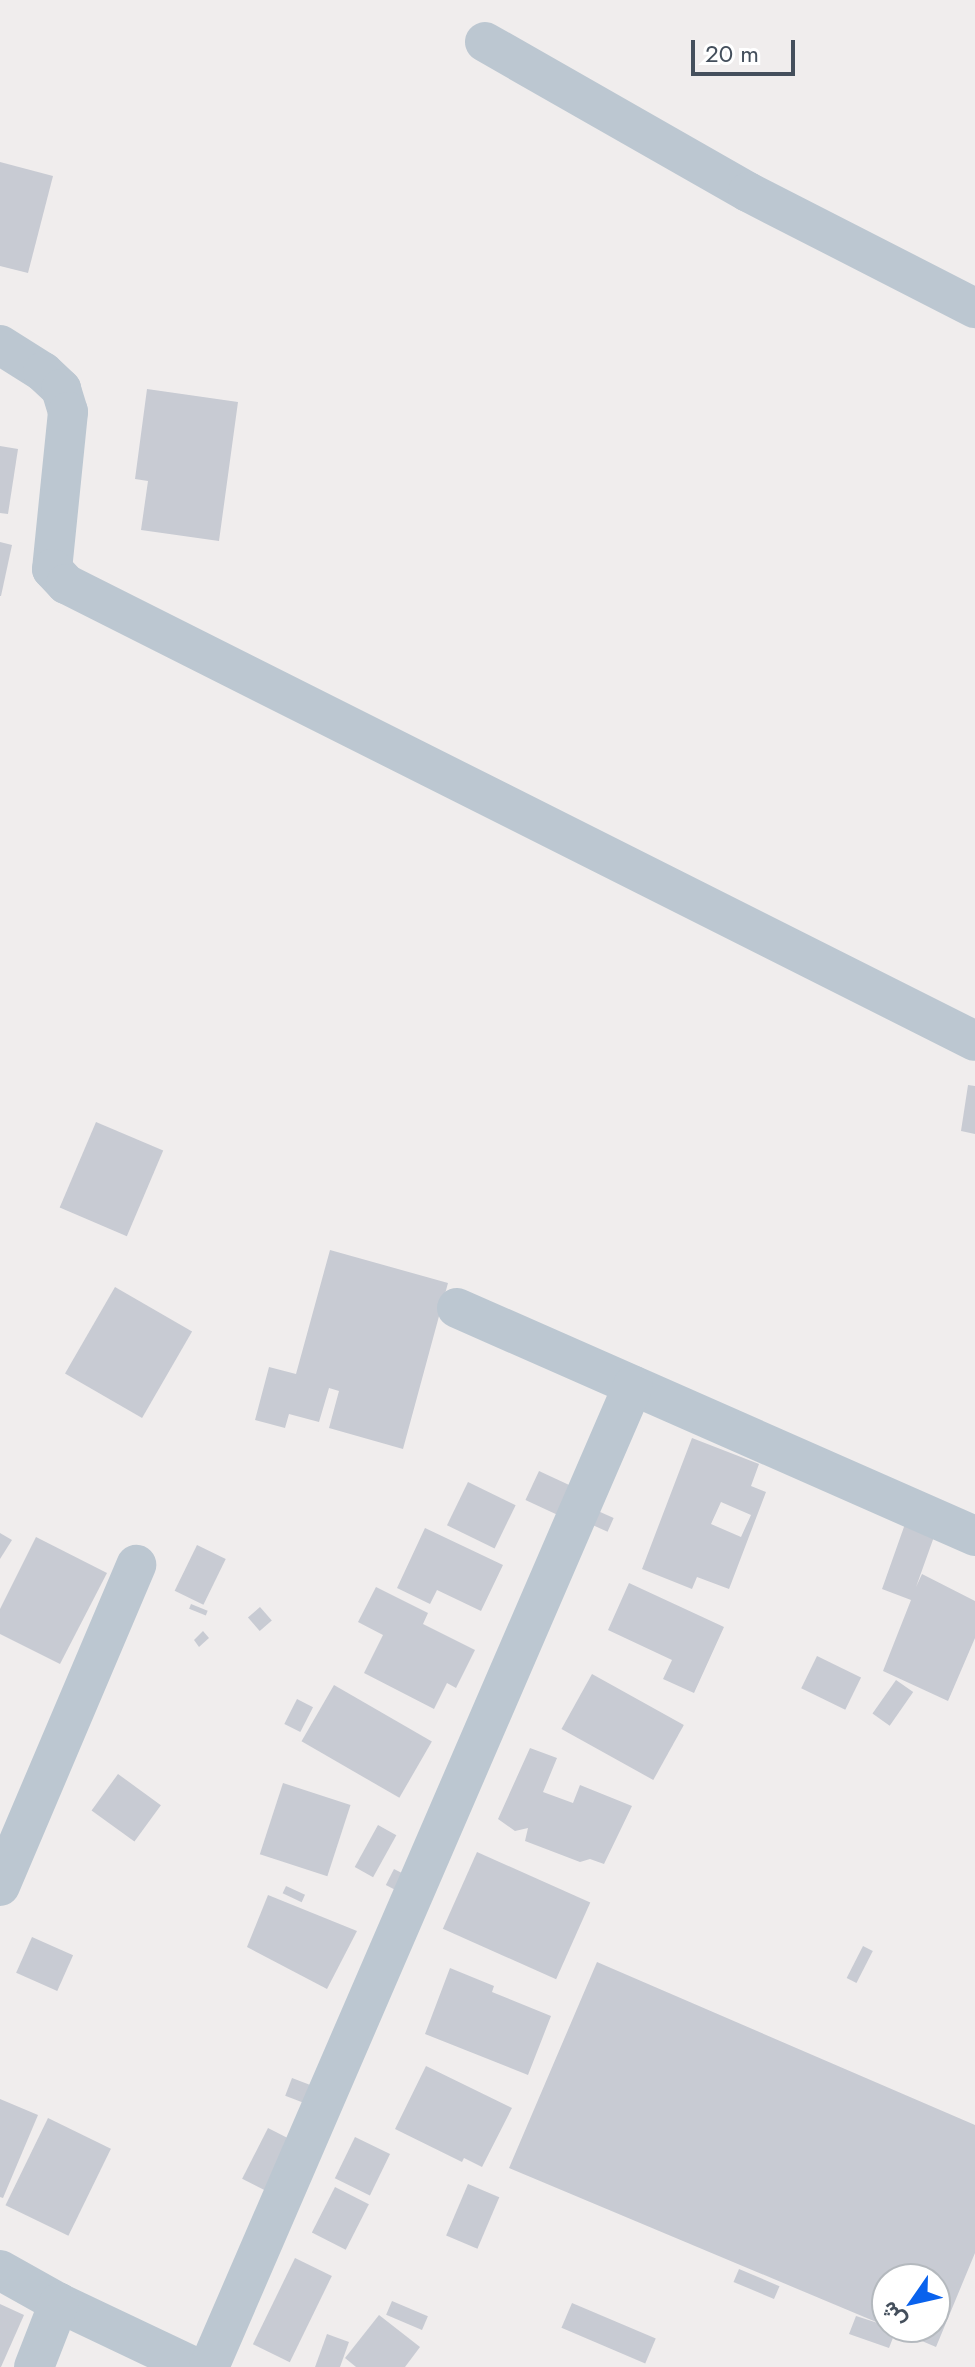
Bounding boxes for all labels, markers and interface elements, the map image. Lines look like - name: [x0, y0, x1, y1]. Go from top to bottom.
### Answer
- scale bar: [695, 24, 799, 74]
- text: 20 m: [705, 36, 759, 71]
- north arrow: [871, 2263, 951, 2343]
- text: ش: [872, 2295, 913, 2335]

